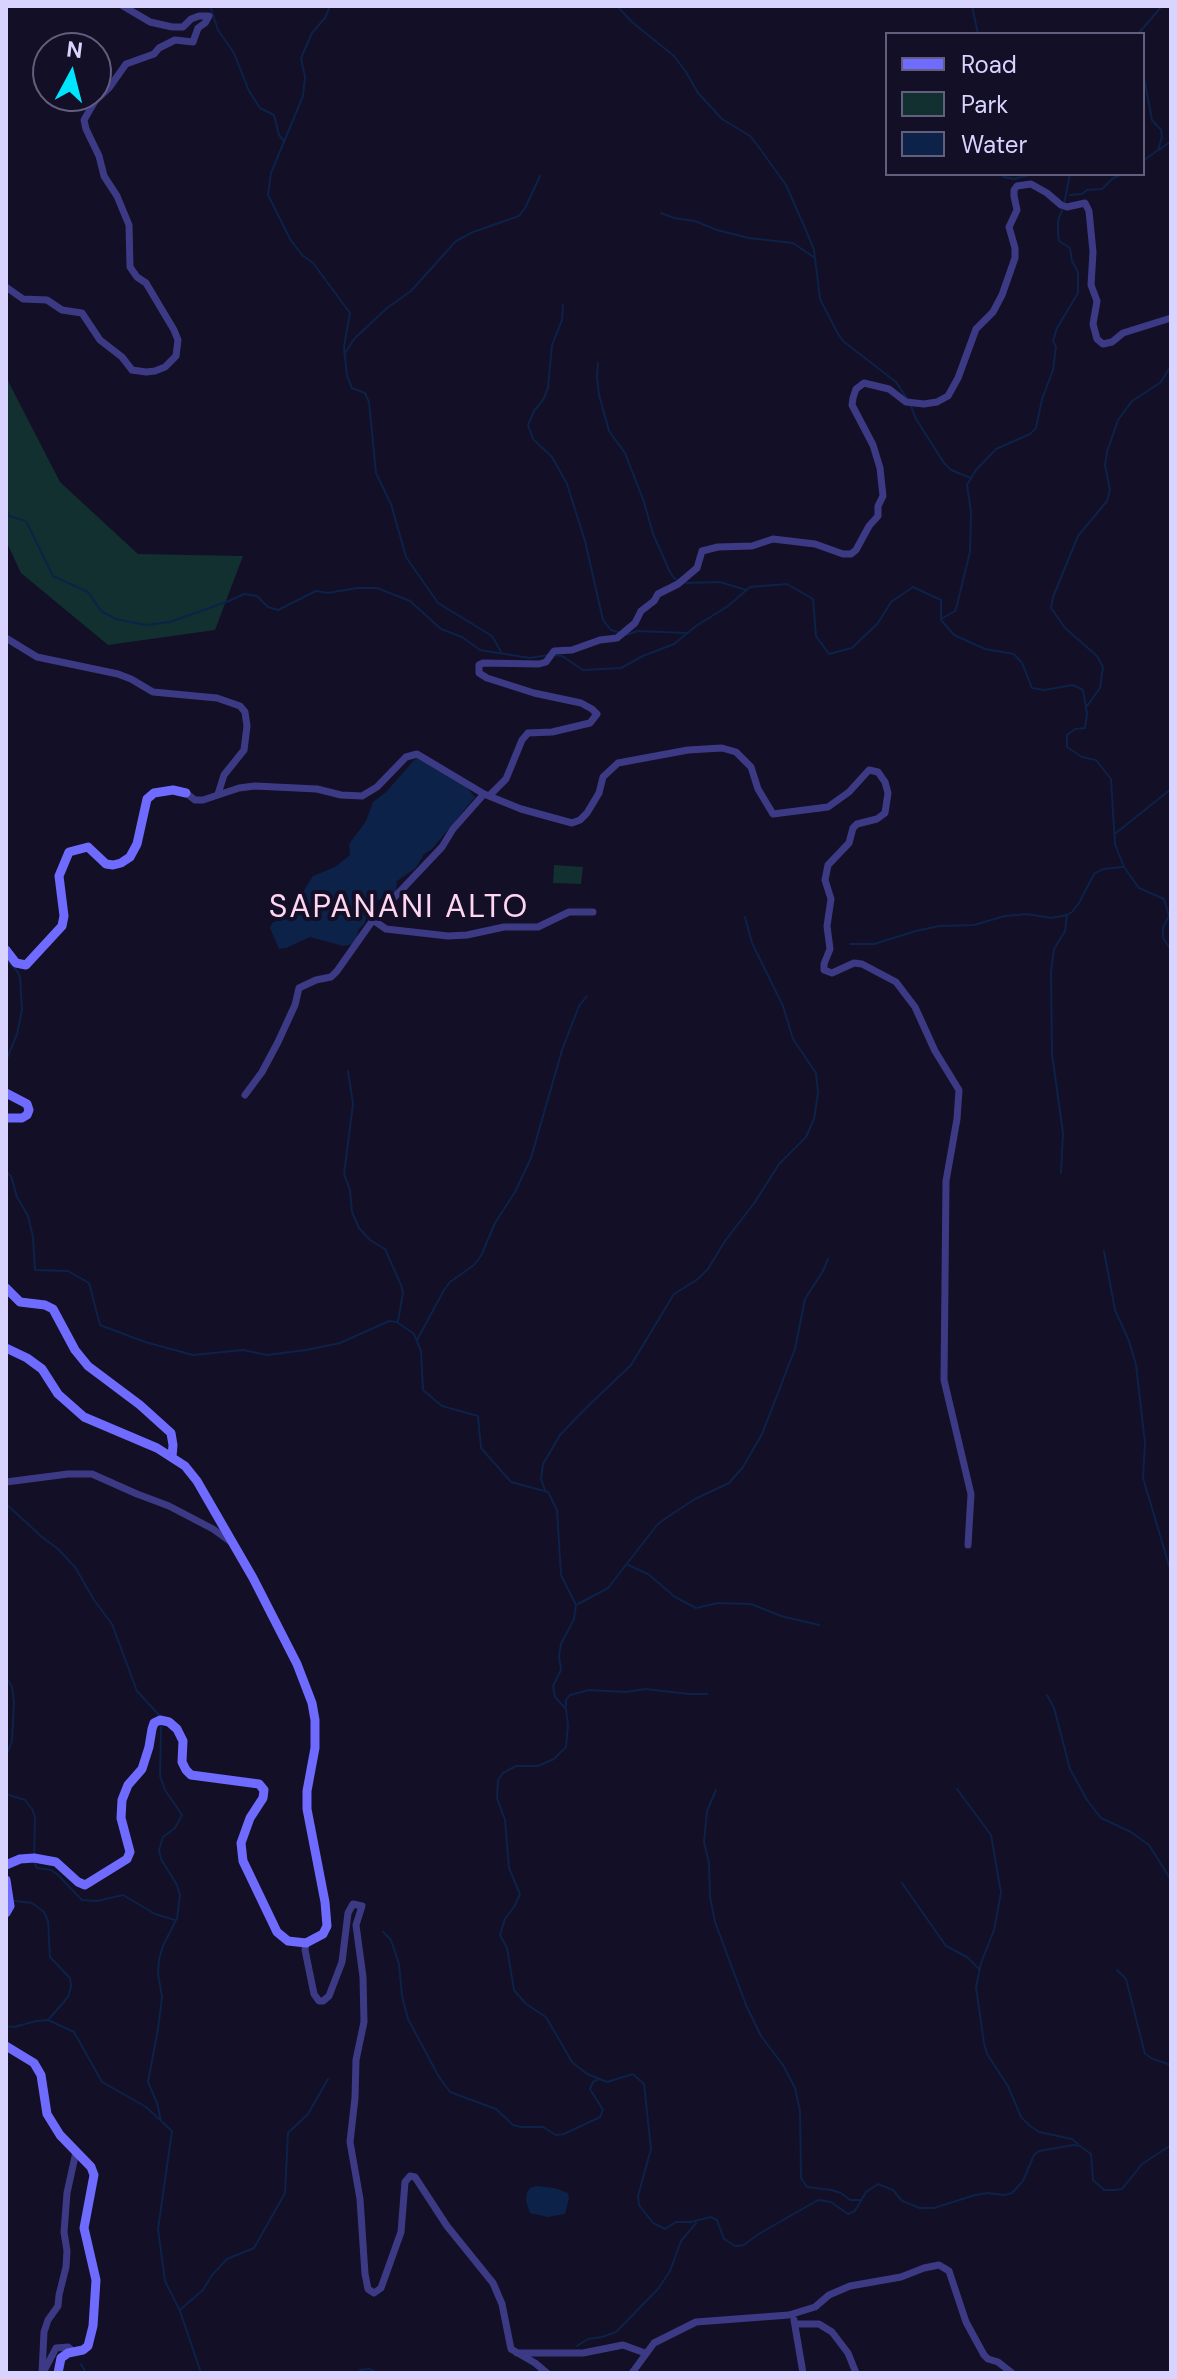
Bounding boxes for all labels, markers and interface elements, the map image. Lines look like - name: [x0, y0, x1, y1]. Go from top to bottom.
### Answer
- north arrow: [32, 32, 112, 112]
- legend: [885, 32, 1145, 176]
- text: N: [65, 34, 84, 65]
- text: Road: [961, 49, 1017, 80]
- text: Park: [961, 89, 1008, 120]
- text: Water: [961, 129, 1027, 160]
- district label: SAPANANI ALTO: [269, 890, 529, 928]

